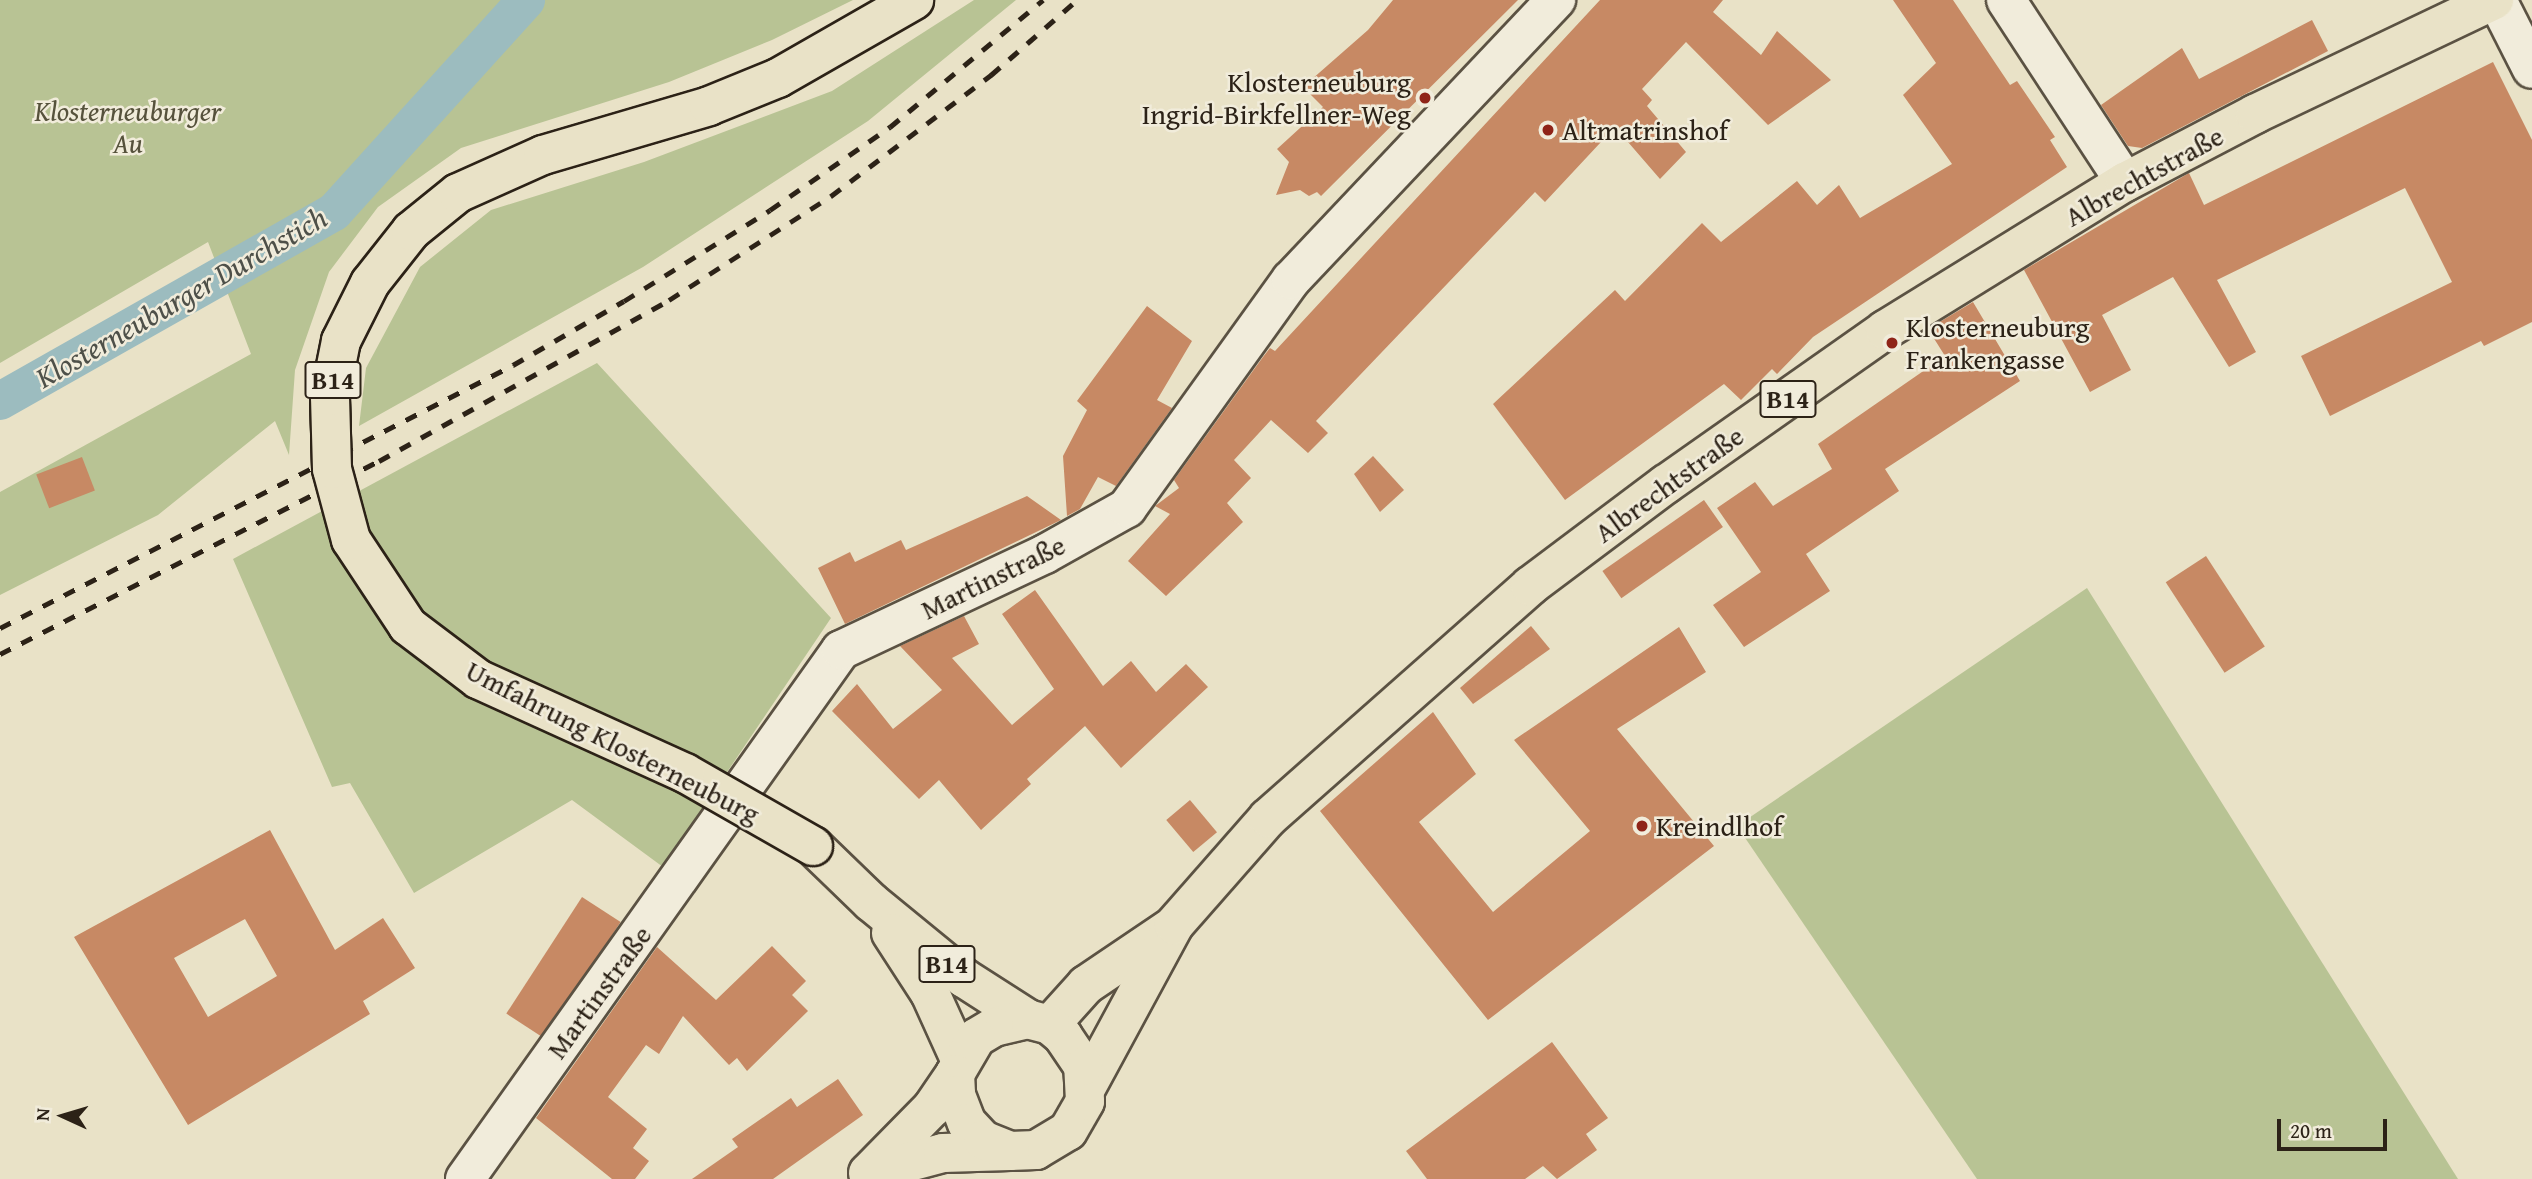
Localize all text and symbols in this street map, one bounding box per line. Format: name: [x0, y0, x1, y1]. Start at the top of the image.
place label: Klosterneuburg Ingrid-Birkfellner-Weg: [1142, 65, 1411, 131]
marker: Klosterneuburg Ingrid-Birkfellner-Weg: [1417, 90, 1433, 106]
park label: Klosterneuburger Au: [35, 94, 221, 160]
place label: Altmatrinshof: [1562, 113, 1728, 147]
street label: Albrechtstraße: [2059, 119, 2229, 233]
marker: Altmatrinshof: [1540, 122, 1556, 138]
water label: Klosterneuburger Durchstich: [29, 199, 333, 395]
place label: Klosterneuburg Frankengasse: [1906, 310, 2090, 376]
marker: Klosterneuburg Frankengasse: [1884, 335, 1900, 351]
road number: B14: [303, 358, 363, 402]
road number: B14: [1758, 376, 1818, 422]
street label: Albrechtstraße: [1588, 419, 1750, 549]
street label: Martinstraße: [915, 528, 1071, 626]
street label: Umfahrung Klosterneuburg: [460, 653, 766, 831]
place label: Kreindlhof: [1656, 809, 1782, 843]
marker: Kreindlhof: [1634, 818, 1650, 834]
street label: Martinstraße: [539, 919, 659, 1065]
road number: B14: [917, 942, 977, 987]
north arrow: [28, 1081, 98, 1151]
scale bar: [2280, 1106, 2390, 1150]
text: N: [28, 1107, 56, 1122]
text: 20 m: [2290, 1115, 2332, 1146]

